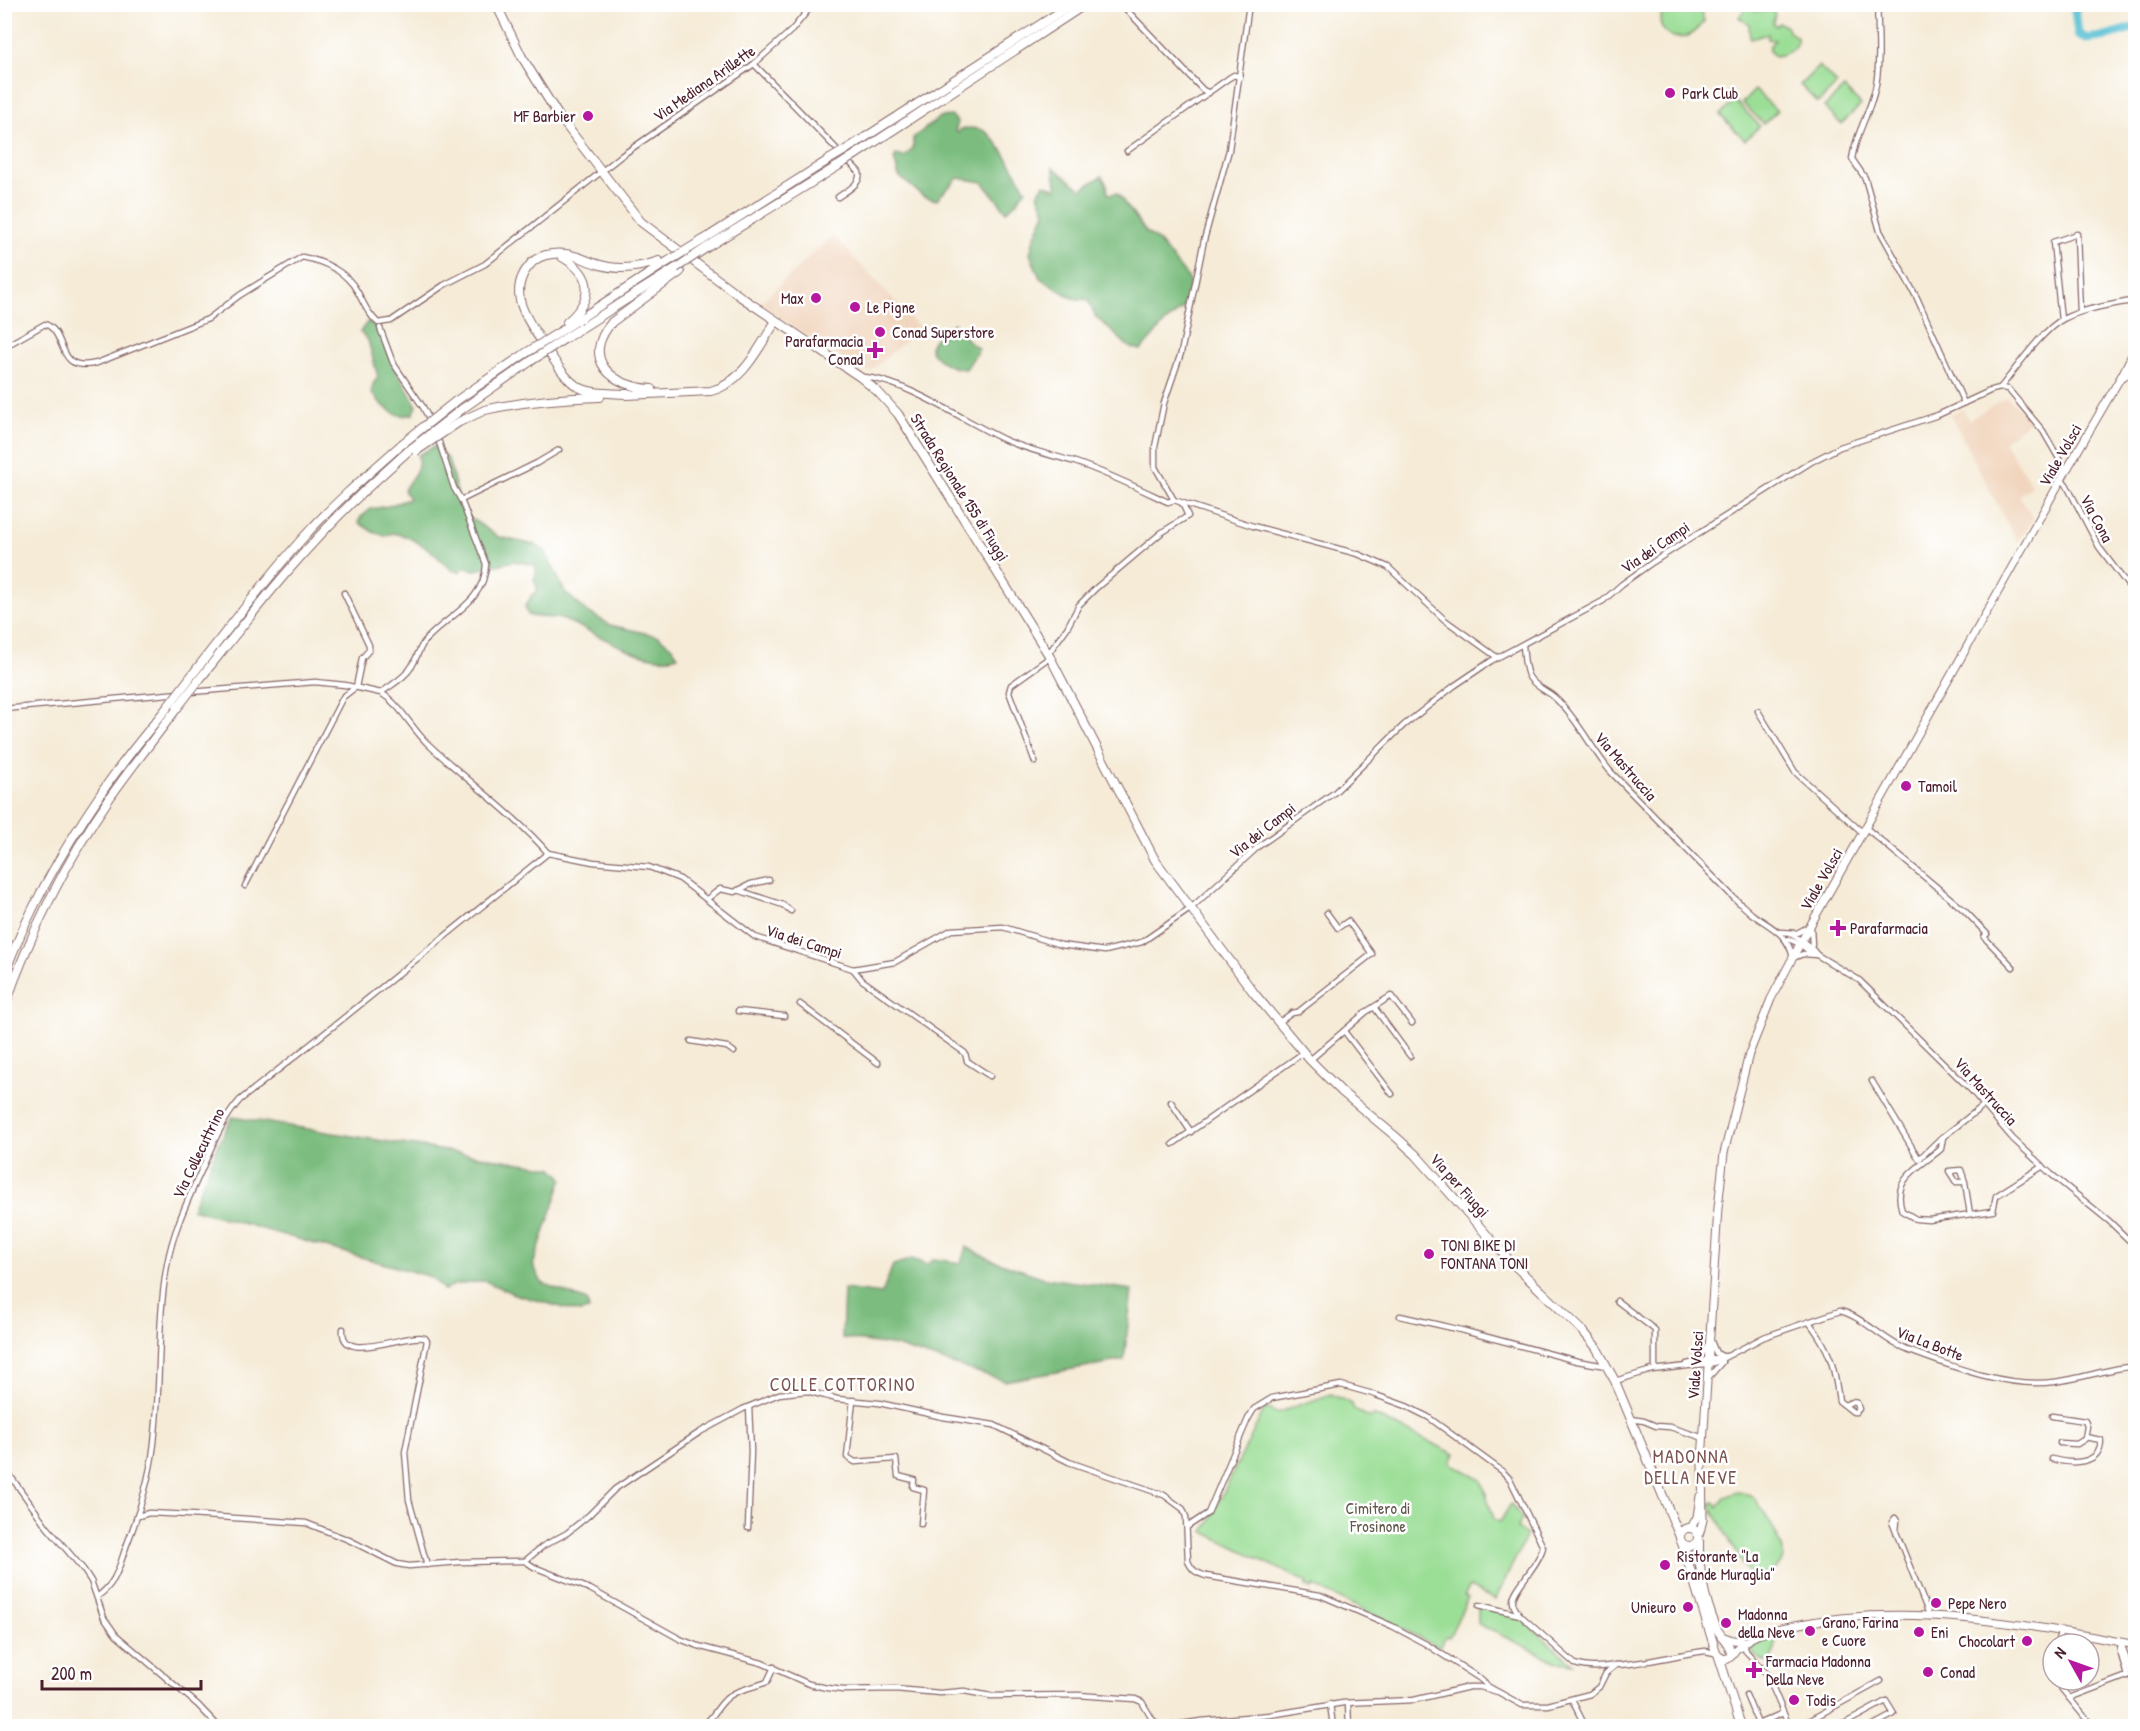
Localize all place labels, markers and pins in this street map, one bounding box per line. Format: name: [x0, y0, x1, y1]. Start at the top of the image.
place label: Park Club: [1682, 82, 1738, 104]
marker: Park Club: [1663, 86, 1677, 100]
place label: MF Barbier: [514, 105, 576, 127]
marker: MF Barbier: [581, 109, 595, 123]
place label: Max: [781, 287, 804, 309]
marker: Max: [809, 291, 823, 305]
place label: Le Pigne: [867, 296, 916, 318]
marker: Le Pigne: [848, 300, 862, 314]
place label: Conad Superstore: [892, 321, 995, 343]
marker: Conad Superstore: [873, 325, 887, 339]
place label: Parafarmacia Conad: [785, 330, 863, 370]
marker: Parafarmacia Conad: [868, 343, 882, 357]
place label: Tamoil: [1918, 775, 1958, 797]
marker: Tamoil: [1899, 779, 1913, 793]
place label: Parafarmacia: [1850, 917, 1928, 939]
marker: Parafarmacia: [1831, 921, 1845, 935]
place label: TONI BIKE DI FONTANA TONI: [1440, 1234, 1528, 1274]
marker: TONI BIKE DI FONTANA TONI: [1422, 1247, 1436, 1261]
place label: Ristorante "La Grande Muraglia": [1677, 1545, 1775, 1585]
marker: Ristorante "La Grande Muraglia": [1658, 1558, 1672, 1572]
place label: Pepe Nero: [1948, 1592, 2007, 1614]
place label: Unieuro: [1631, 1596, 1677, 1618]
marker: Pepe Nero: [1929, 1596, 1943, 1610]
marker: Unieuro: [1681, 1600, 1695, 1614]
place label: Madonna della Neve: [1738, 1603, 1796, 1643]
place label: Grano, Farina e Cuore: [1822, 1611, 1898, 1651]
marker: Madonna della Neve: [1719, 1616, 1733, 1630]
place label: Eni: [1931, 1621, 1949, 1643]
marker: Grano, Farina e Cuore: [1803, 1624, 1817, 1638]
marker: Eni: [1912, 1625, 1926, 1639]
place label: Chocolart: [1958, 1630, 2015, 1652]
marker: Chocolart: [2020, 1634, 2034, 1648]
place label: Farmacia Madonna Della Neve: [1765, 1650, 1871, 1690]
place label: Conad: [1940, 1661, 1975, 1683]
marker: Farmacia Madonna Della Neve: [1747, 1663, 1761, 1677]
marker: Conad: [1921, 1665, 1935, 1679]
place label: Todis: [1806, 1689, 1836, 1711]
marker: Todis: [1787, 1693, 1801, 1707]

